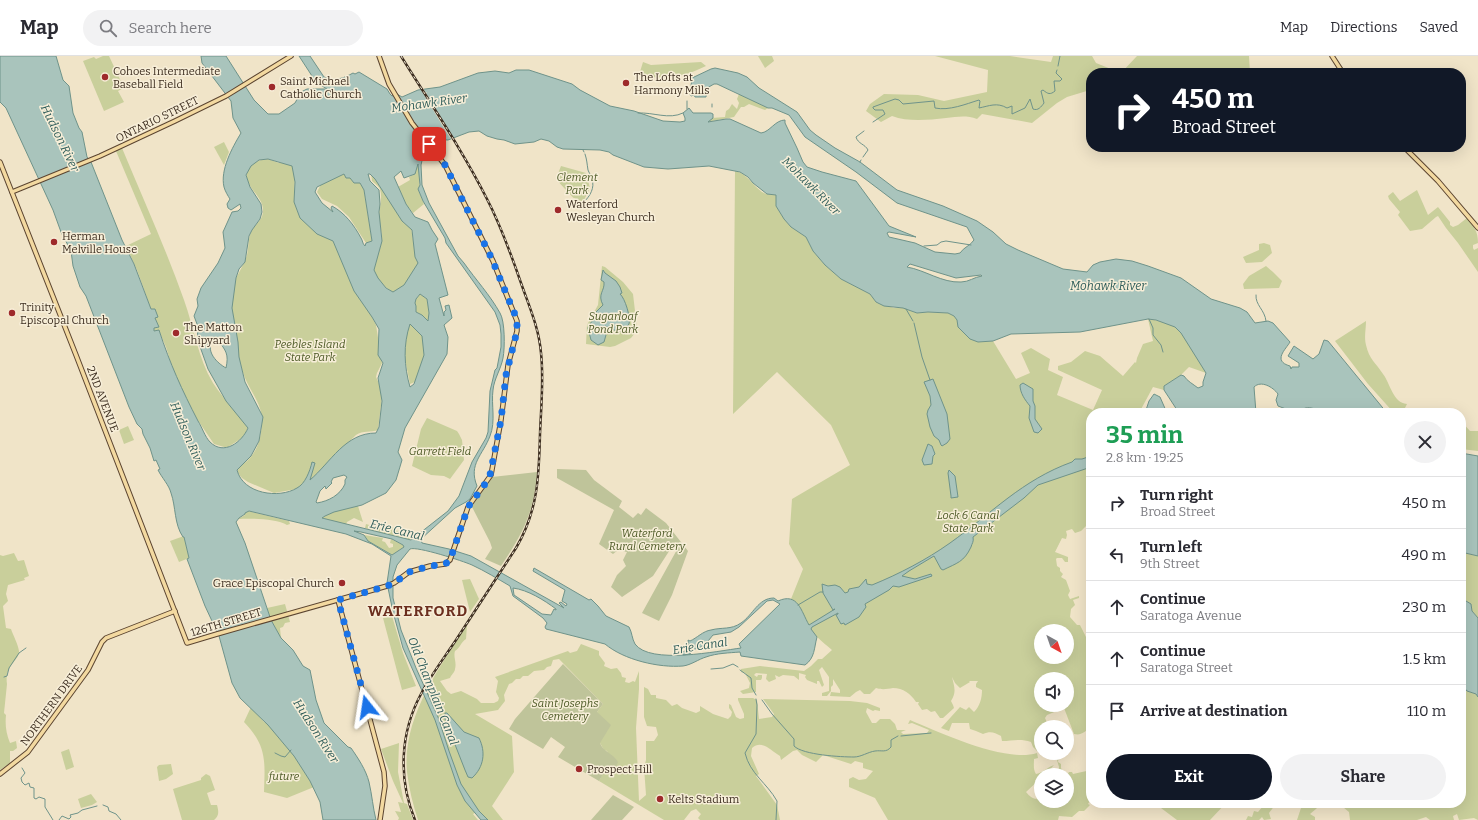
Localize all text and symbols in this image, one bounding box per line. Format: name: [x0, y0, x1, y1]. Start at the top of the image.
search box: [83, 10, 363, 46]
text: Map: [20, 16, 59, 39]
icon: search: [97, 17, 119, 39]
text: Search here: [129, 19, 212, 37]
text: Map: [1280, 19, 1308, 36]
text: Directions: [1330, 19, 1398, 36]
text: Saved: [1420, 19, 1458, 36]
place label: Cohoes Intermediate Baseball Field: [113, 65, 220, 91]
place label: The Lofts at Harmony Mills: [634, 71, 709, 97]
marker: Cohoes Intermediate Baseball Field: [100, 72, 110, 82]
place label: Saint Michael Catholic Church: [280, 75, 362, 101]
marker: The Lofts at Harmony Mills: [621, 78, 631, 88]
marker: Saint Michael Catholic Church: [267, 82, 277, 92]
text: 450 m: [1172, 82, 1254, 115]
icon: right: [1106, 84, 1158, 136]
water label: Mohawk River: [390, 91, 469, 115]
street label: ONTARIO STREET: [114, 94, 201, 145]
water label: Hudson River: [38, 102, 83, 175]
text: Broad Street: [1172, 116, 1276, 138]
pin: [412, 127, 446, 161]
icon: arrive: [418, 133, 440, 155]
water label: Mohawk River: [779, 154, 844, 219]
park label: Clement Park: [556, 171, 598, 197]
place label: Waterford Wesleyan Church: [566, 198, 655, 224]
marker: Waterford Wesleyan Church: [553, 205, 563, 215]
place label: Herman Melville House: [62, 230, 137, 256]
marker: Herman Melville House: [49, 237, 59, 247]
water label: Mohawk River: [1070, 279, 1147, 293]
place label: Trinity Episcopal Church: [20, 301, 109, 327]
marker: Trinity Episcopal Church: [7, 308, 17, 318]
park label: Sugarloaf Pond Park: [588, 310, 639, 336]
place label: The Matton Shipyard: [184, 321, 242, 347]
marker: The Matton Shipyard: [171, 328, 181, 338]
park label: Peebles Island State Park: [275, 338, 346, 364]
street label: 2ND AVENUE: [84, 364, 121, 434]
water label: Hudson River: [167, 400, 209, 473]
text: 35 min: [1106, 421, 1183, 449]
button: close: [1404, 421, 1446, 463]
park label: Garrett Field: [409, 445, 472, 458]
text: 2.8 km · 19:25: [1106, 450, 1183, 465]
text: Turn right: [1140, 486, 1213, 504]
icon: right: [1106, 492, 1128, 514]
text: 450 m: [1402, 494, 1446, 512]
text: Broad Street: [1140, 504, 1215, 519]
park label: Lock 6 Canal State Park: [937, 509, 999, 535]
water label: Erie Canal: [368, 517, 426, 543]
park label: Waterford Rural Cemetery: [609, 527, 687, 553]
text: Turn left: [1140, 538, 1202, 556]
icon: left: [1106, 544, 1128, 566]
text: 490 m: [1402, 546, 1446, 564]
text: 9th Street: [1140, 556, 1200, 571]
place label: Grace Episcopal Church: [213, 577, 334, 590]
marker: Grace Episcopal Church: [337, 578, 347, 588]
text: Continue: [1140, 590, 1206, 608]
icon: ahead: [1106, 596, 1128, 618]
text: 230 m: [1402, 598, 1446, 616]
district label: WATERFORD: [368, 602, 468, 620]
street label: 126TH STREET: [189, 605, 264, 639]
text: Saratoga Avenue: [1140, 608, 1242, 623]
north arrow: [1034, 624, 1074, 664]
map controls: [1034, 624, 1074, 808]
water label: Old Champlain Canal: [405, 635, 461, 747]
water label: Erie Canal: [672, 635, 728, 657]
text: Continue: [1140, 642, 1206, 660]
icon: ahead: [1106, 648, 1128, 670]
text: 1.5 km: [1403, 650, 1446, 668]
text: Saratoga Street: [1140, 660, 1233, 675]
street label: NORTHERN DRIVE: [18, 662, 85, 748]
button: sound: [1034, 672, 1074, 712]
position arrow: [346, 686, 388, 728]
water label: Hudson River: [290, 697, 342, 766]
park label: Saint Josephs Cemetery: [531, 697, 599, 723]
icon: arrive: [1106, 700, 1128, 722]
text: Arrive at destination: [1140, 702, 1287, 720]
text: 110 m: [1407, 702, 1446, 720]
button: search: [1034, 720, 1074, 760]
button: Exit: [1106, 754, 1272, 800]
button: Share: [1280, 754, 1446, 800]
place label: Prospect Hill: [587, 763, 652, 776]
marker: Prospect Hill: [574, 764, 584, 774]
button: layers: [1034, 768, 1074, 808]
park label: future: [267, 770, 300, 783]
place label: Kelts Stadium: [668, 793, 740, 806]
marker: Kelts Stadium: [655, 794, 665, 804]

